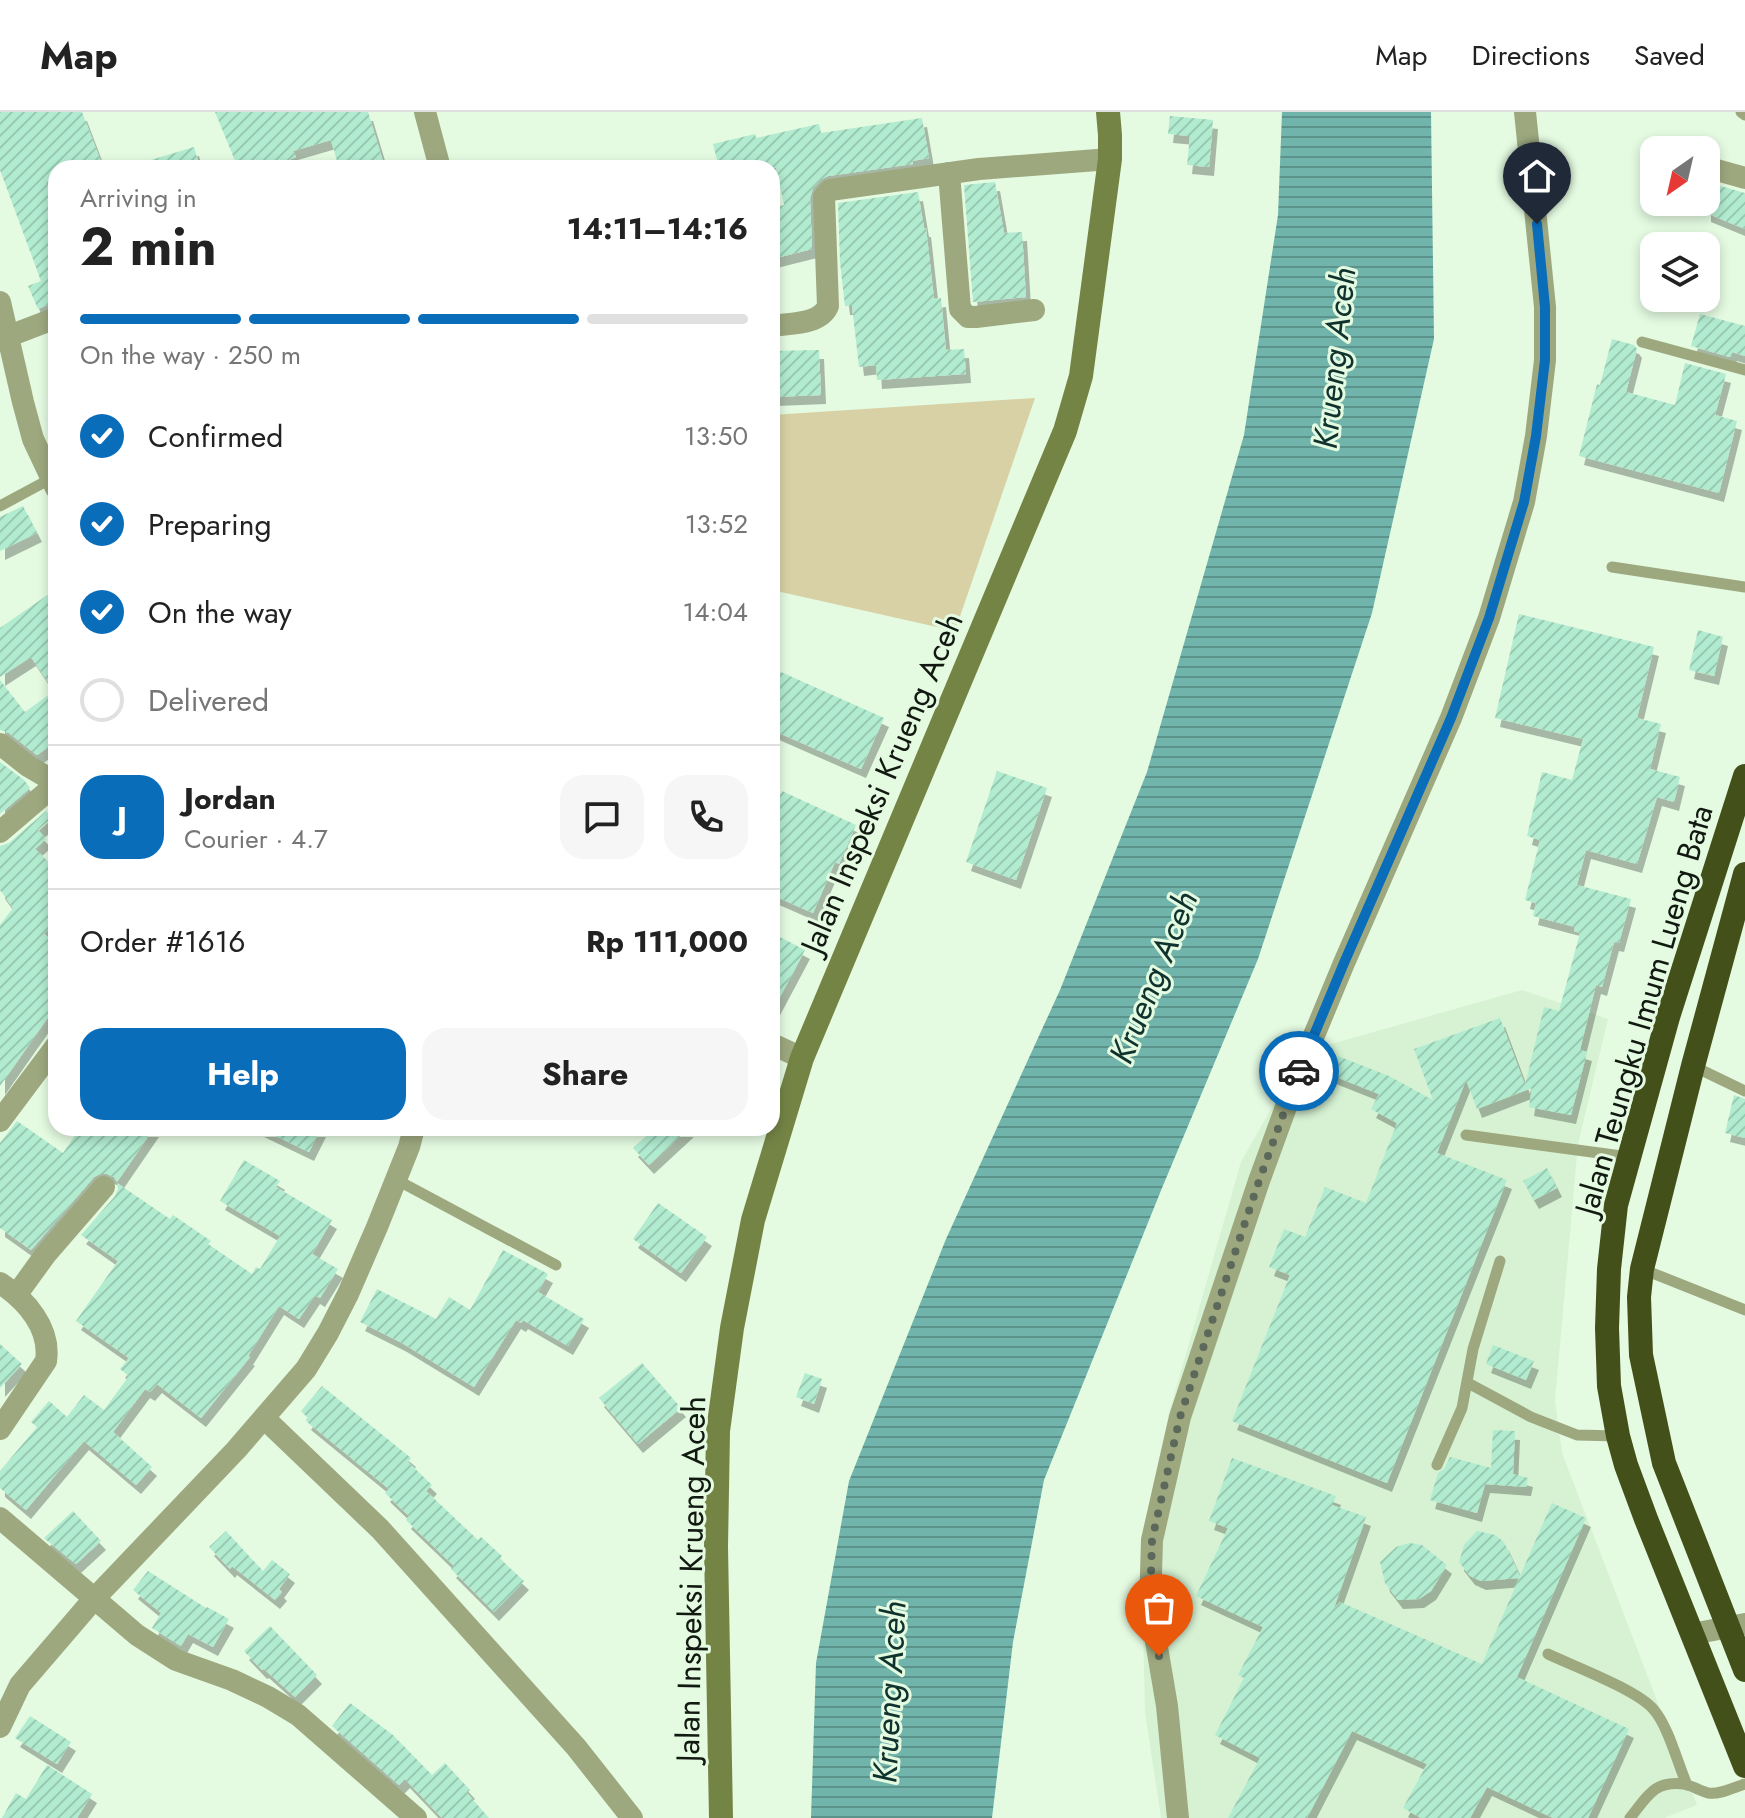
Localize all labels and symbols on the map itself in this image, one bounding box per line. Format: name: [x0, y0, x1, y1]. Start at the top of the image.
north arrow: [1640, 136, 1720, 216]
pin: [1503, 142, 1571, 224]
water label: Krueng Aceh: [1301, 265, 1368, 451]
street label: Jalan Inspeksi Krueng Aceh: [788, 606, 975, 964]
street label: Jalan Teungku Imum Lueng Bata: [1562, 800, 1725, 1224]
water label: Krueng Aceh: [1097, 883, 1210, 1071]
courier: [1259, 1031, 1339, 1111]
street label: Jalan Inspeksi Krueng Aceh: [665, 1396, 717, 1766]
pin: [1125, 1574, 1193, 1656]
water label: Krueng Aceh: [860, 1600, 919, 1784]

